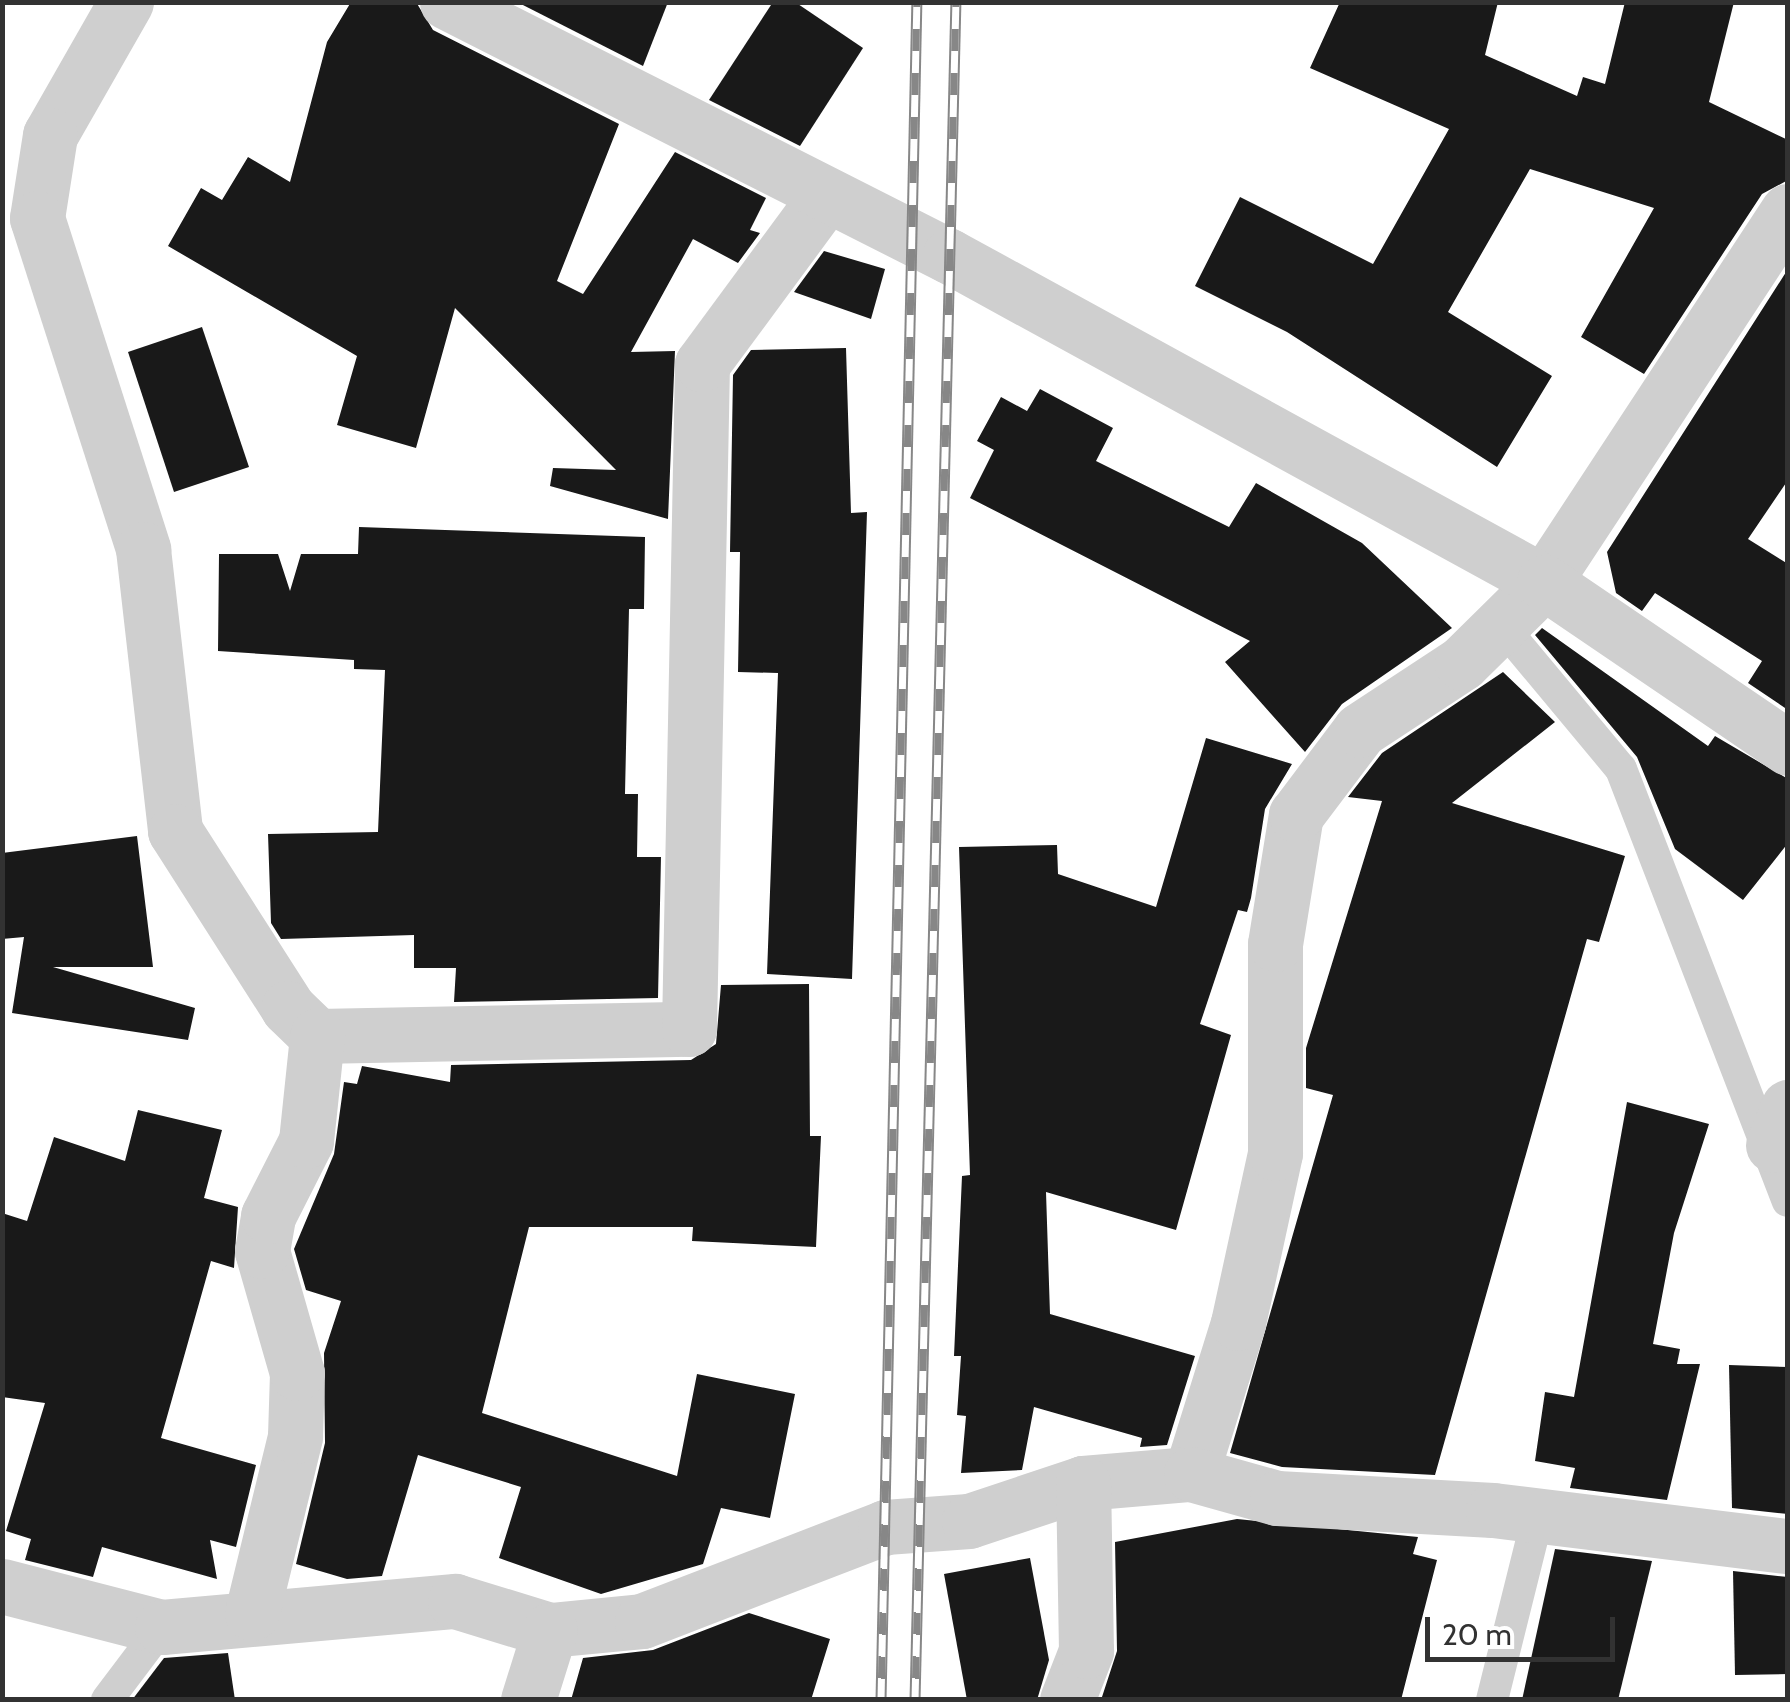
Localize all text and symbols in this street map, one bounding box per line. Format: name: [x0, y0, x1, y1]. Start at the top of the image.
scale bar: [1430, 1597, 1620, 1659]
text: 20 m: [1442, 1616, 1512, 1653]

